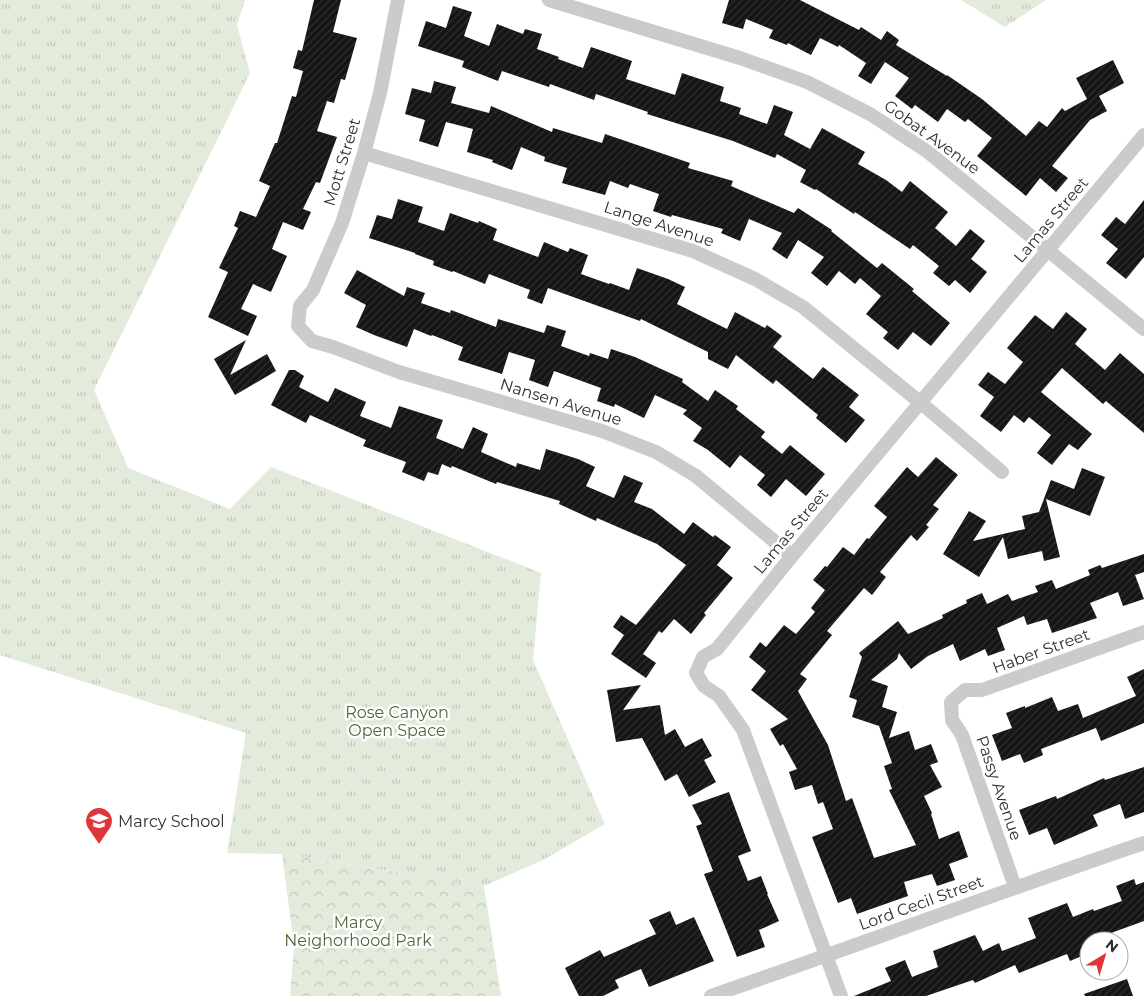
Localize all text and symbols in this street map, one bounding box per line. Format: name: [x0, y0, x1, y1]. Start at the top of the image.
street label: Gobat Avenue: [880, 96, 984, 178]
street label: Mott Street: [320, 115, 364, 208]
street label: Lamas Street: [1010, 173, 1093, 267]
street label: Lange Avenue: [601, 197, 717, 251]
street label: Nansen Avenue: [498, 374, 624, 430]
street label: Lamas Street: [750, 484, 833, 578]
street label: Haber Street: [990, 624, 1093, 677]
park label: Rose Canyon Open Space: [345, 703, 449, 740]
street label: Passy Avenue: [972, 733, 1026, 843]
school or university icon: Marcy School: [84, 806, 114, 845]
place label: Marcy School: [118, 812, 225, 831]
street label: Lord Cecil Street: [856, 871, 986, 934]
park label: Marcy Neighorhood Park: [284, 913, 432, 950]
north arrow: [1079, 931, 1129, 981]
text: N: [1102, 935, 1122, 956]

